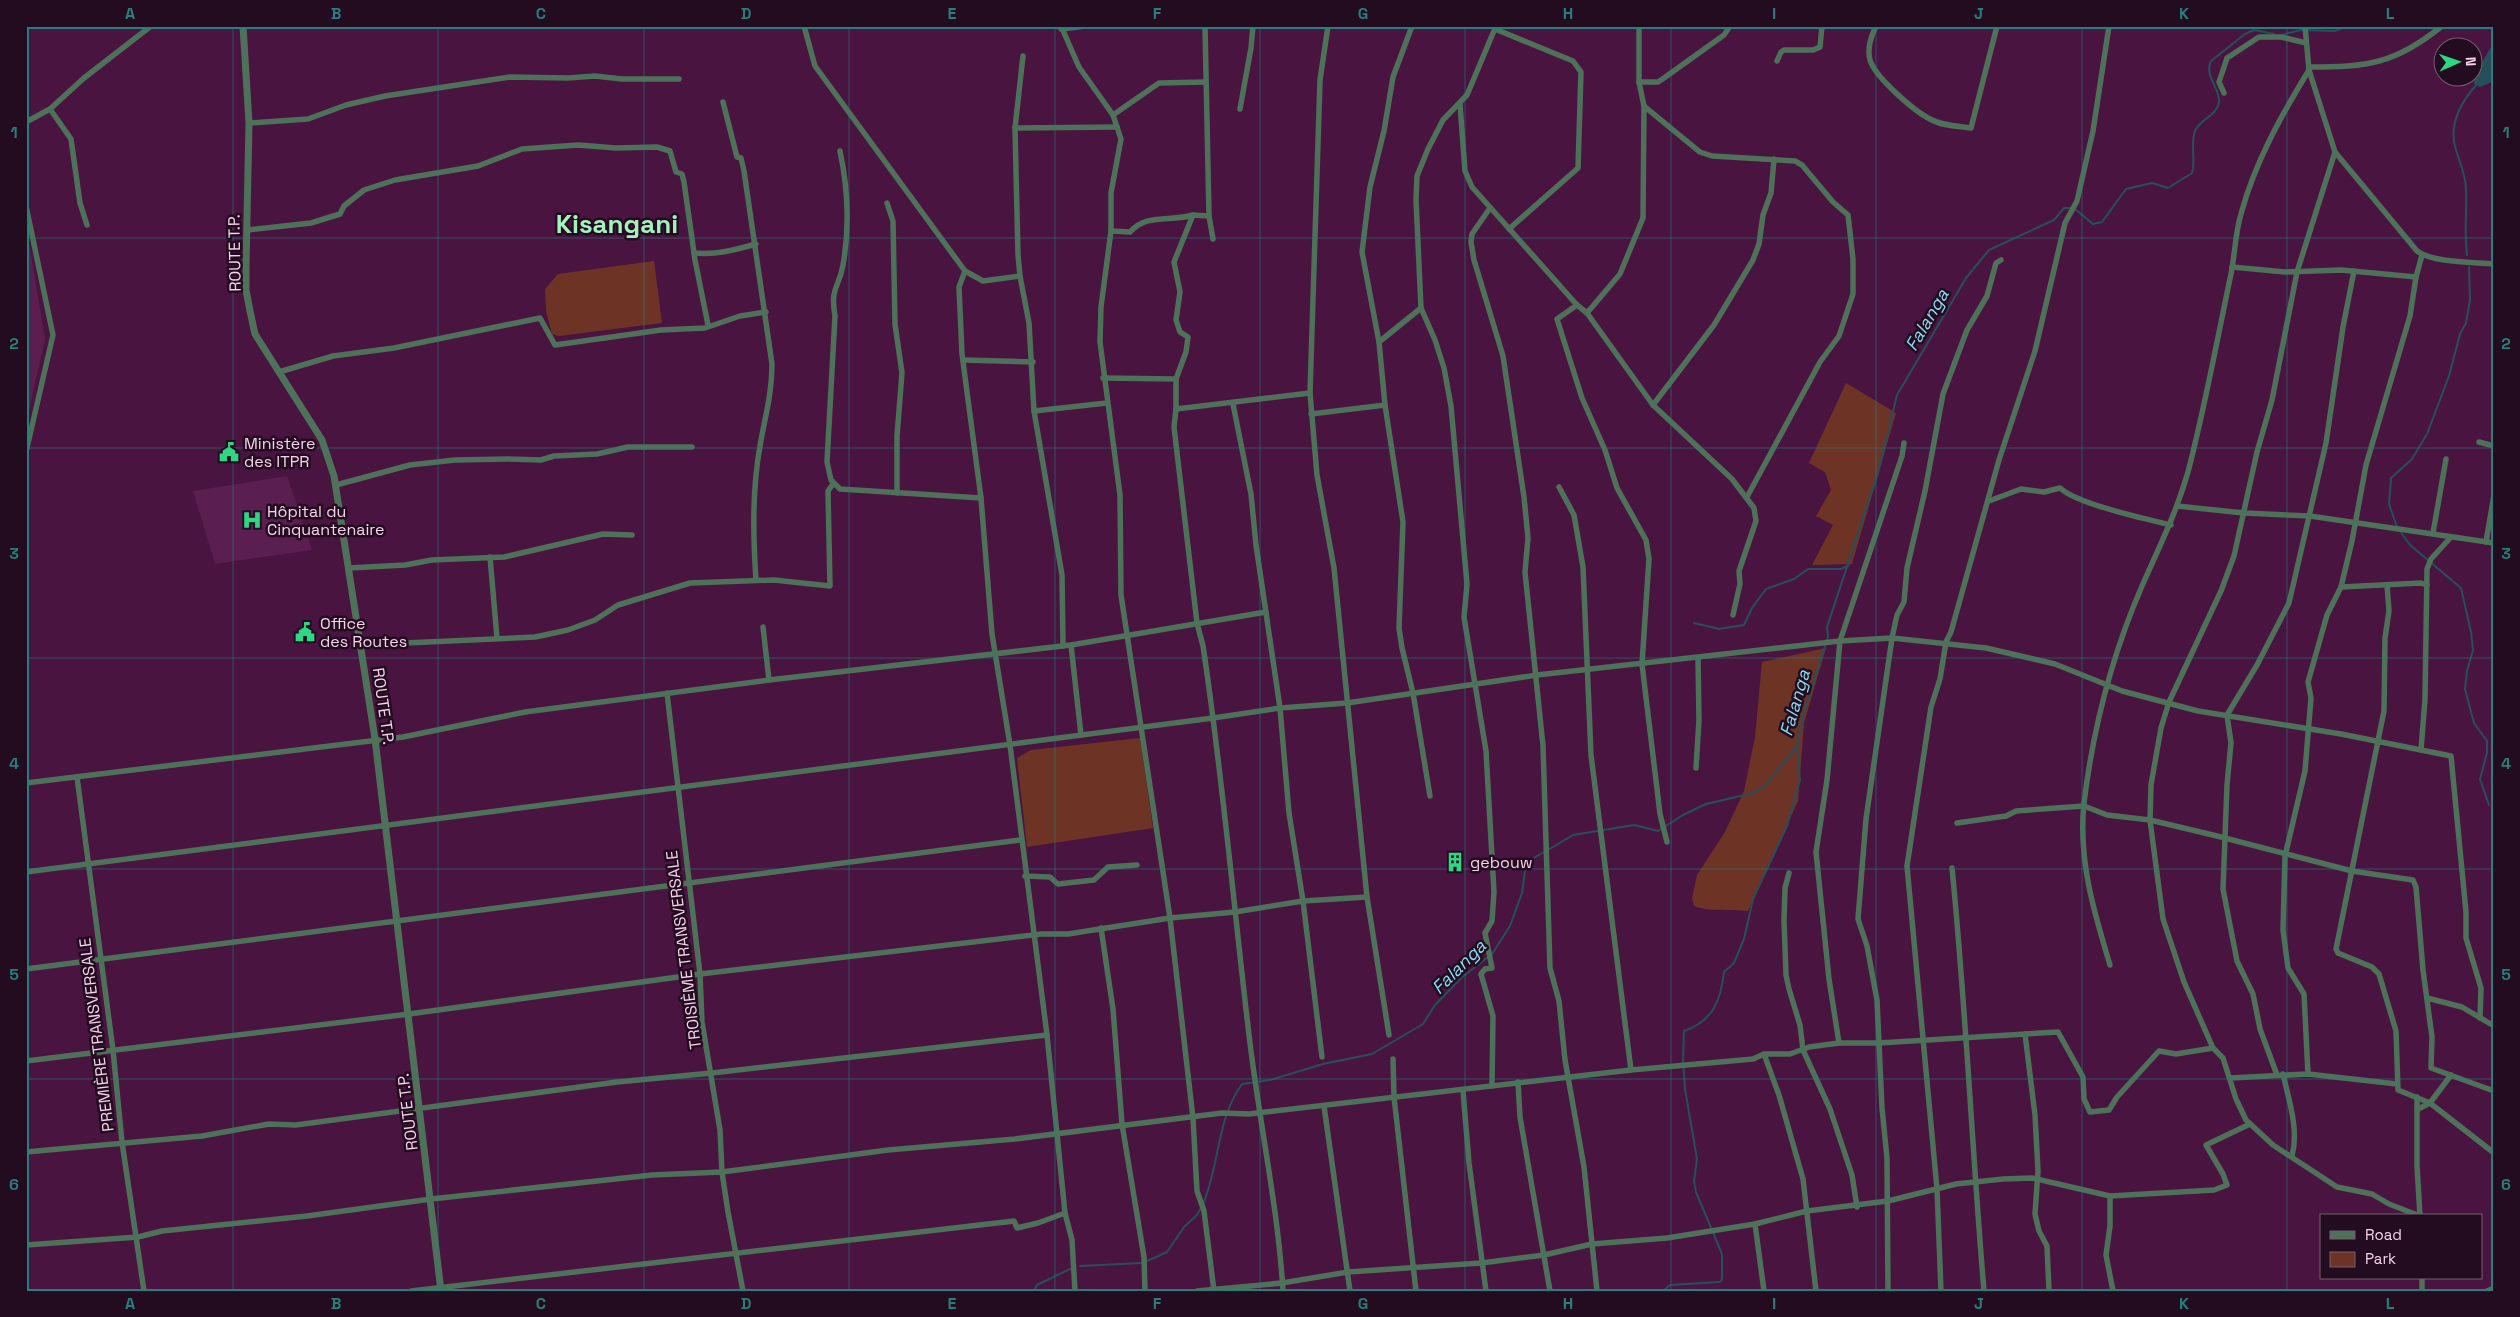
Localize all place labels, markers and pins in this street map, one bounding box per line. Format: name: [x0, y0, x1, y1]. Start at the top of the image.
place label: Ministère des ITPR: [244, 433, 316, 472]
public building icon: Ministère des ITPR: [218, 441, 240, 463]
place label: Hôpital du Cinquantenaire: [267, 501, 385, 540]
hospital icon: Hôpital du Cinquantenaire: [241, 509, 263, 531]
place label: Office des Routes: [320, 613, 407, 652]
public building icon: Office des Routes: [294, 621, 316, 643]
building icon: gebouw: [1444, 851, 1466, 873]
place label: gebouw: [1470, 852, 1533, 873]

